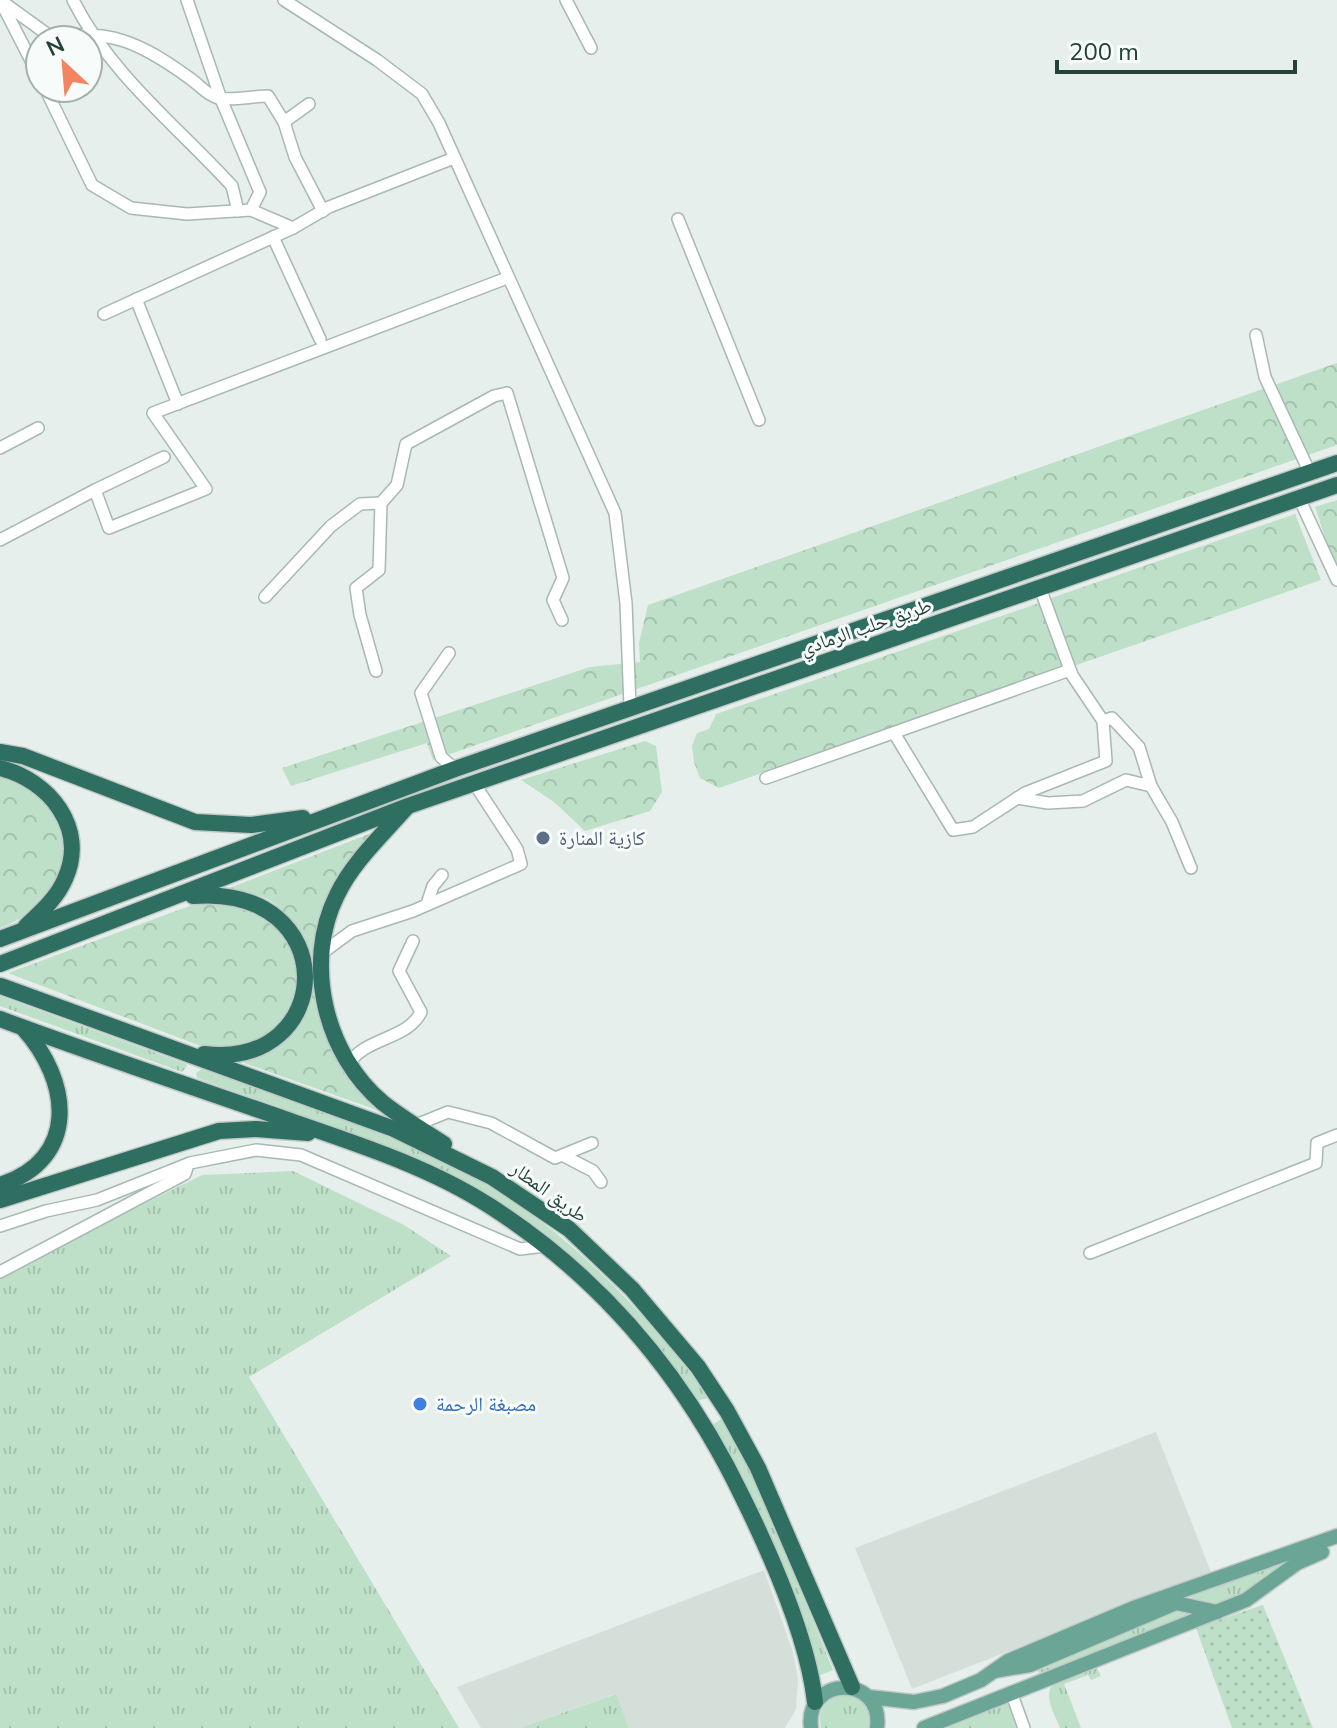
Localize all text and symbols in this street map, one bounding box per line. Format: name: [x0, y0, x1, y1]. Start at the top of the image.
north arrow: [24, 24, 104, 104]
scale bar: [1057, 24, 1295, 74]
text: N: [42, 30, 70, 64]
text: 200 m: [1069, 36, 1139, 68]
street label: طريق حلب الرمادي: [797, 592, 936, 664]
place label: كازية المنارة: [559, 825, 645, 852]
marker: كازية المنارة: [534, 829, 552, 847]
street label: طريق المطار: [504, 1154, 593, 1229]
place label: مصبغة الرحمة: [436, 1391, 536, 1418]
marker: مصبغة الرحمة: [411, 1395, 429, 1413]

